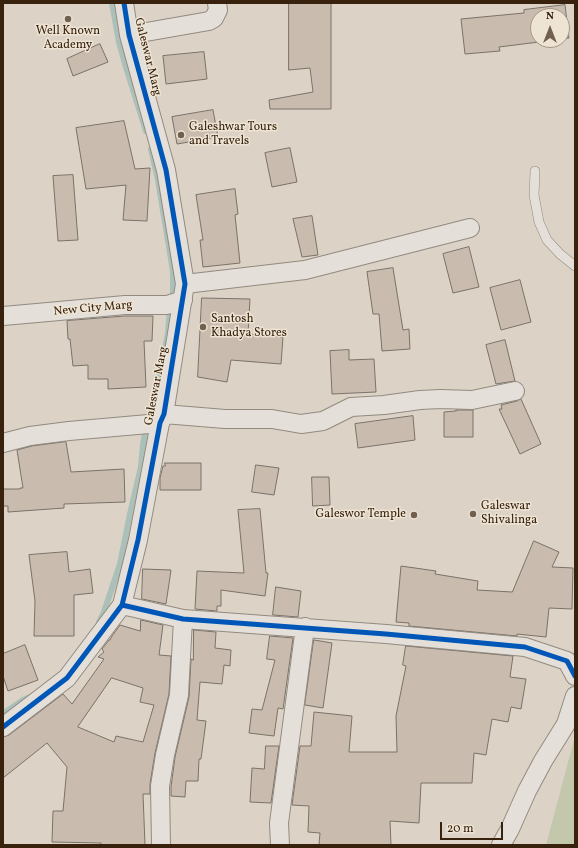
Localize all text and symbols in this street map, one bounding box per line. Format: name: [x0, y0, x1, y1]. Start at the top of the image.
north arrow: [530, 8, 570, 48]
text: N: [546, 9, 554, 24]
marker: Well Known Academy: [63, 14, 73, 24]
street label: Galeswar Marg: [130, 16, 164, 98]
place label: Well Known Academy: [36, 25, 100, 53]
place label: Galeshwar Tours and Travels: [189, 121, 277, 149]
marker: Galeshwar Tours and Travels: [176, 130, 186, 140]
street label: New City Marg: [53, 298, 133, 320]
place label: Santosh Khadya Stores: [211, 313, 287, 341]
marker: Santosh Khadya Stores: [198, 322, 208, 332]
street label: Galeswar Marg: [142, 345, 172, 427]
place label: Galeswar Shivalinga: [481, 500, 537, 528]
place label: Galeswor Temple: [316, 508, 406, 522]
marker: Galeswar Shivalinga: [468, 509, 478, 519]
marker: Galeswor Temple: [409, 510, 419, 520]
scale bar: [442, 814, 505, 840]
text: 20 m: [447, 821, 474, 837]

